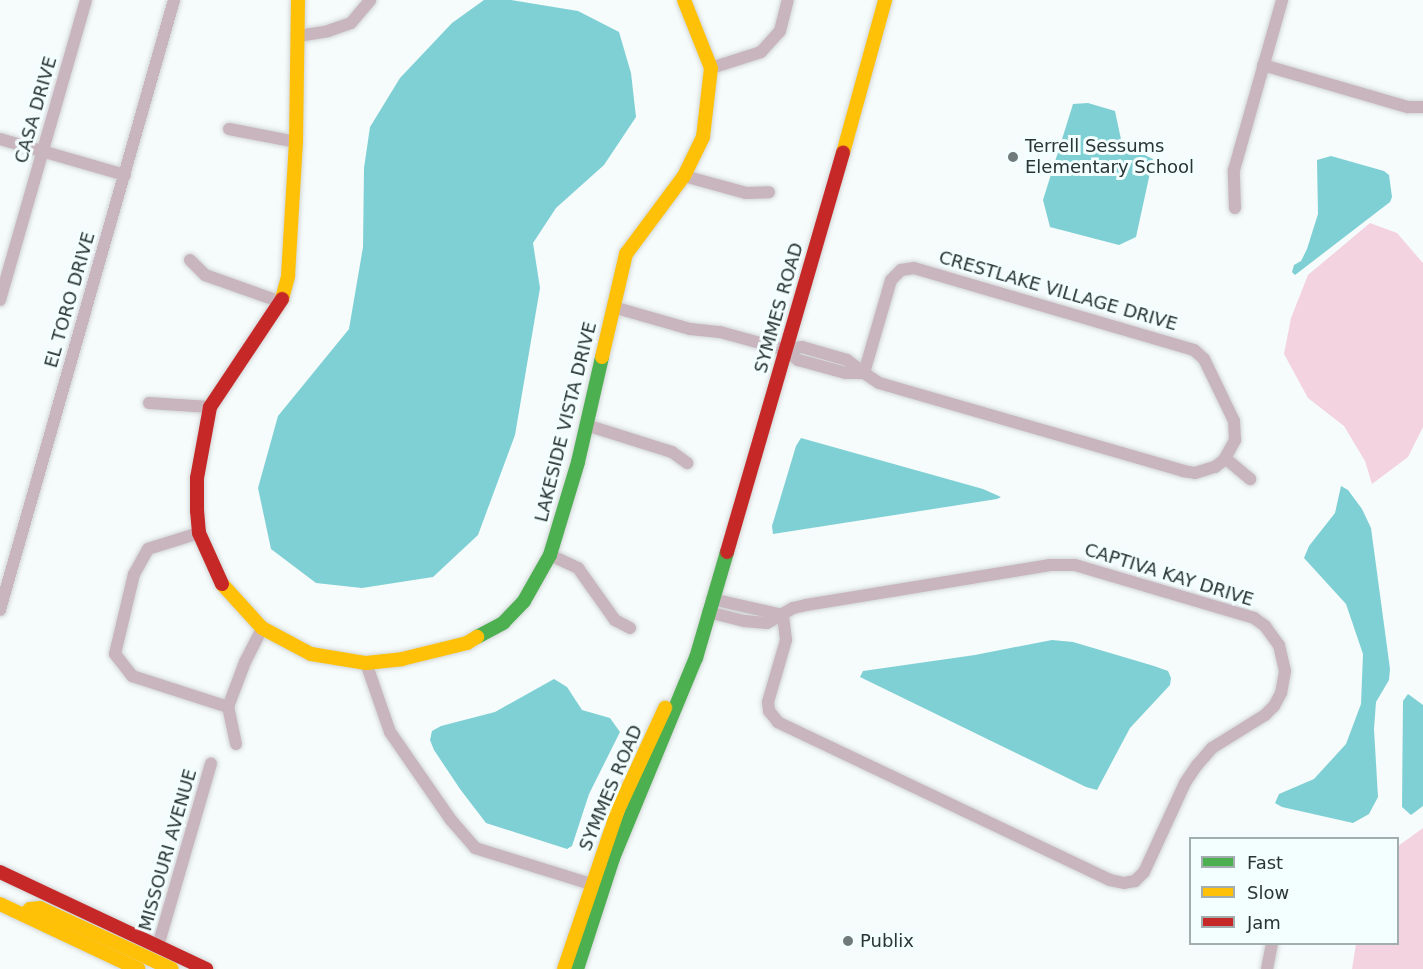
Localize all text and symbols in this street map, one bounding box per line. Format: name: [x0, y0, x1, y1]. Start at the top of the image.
street label: CASA DRIVE: [10, 54, 62, 166]
place label: Terrell Sessums Elementary School: [1025, 136, 1194, 178]
marker: Terrell Sessums Elementary School: [1006, 150, 1020, 164]
street label: EL TORO DRIVE: [40, 230, 100, 370]
street label: SYMMES ROAD: [750, 240, 808, 376]
street label: CRESTLAKE VILLAGE DRIVE: [936, 247, 1180, 335]
street label: LAKESIDE VISTA DRIVE: [531, 320, 601, 524]
street label: CAPTIVA KAY DRIVE: [1082, 539, 1256, 611]
street label: SYMMES ROAD: [575, 722, 647, 854]
street label: MISSOURI AVENUE: [135, 767, 201, 933]
legend: [1189, 837, 1399, 945]
text: Fast: [1247, 852, 1283, 873]
text: Slow: [1247, 882, 1289, 903]
text: Jam: [1247, 912, 1281, 933]
place label: Publix: [860, 930, 914, 952]
marker: Publix: [841, 934, 855, 948]

